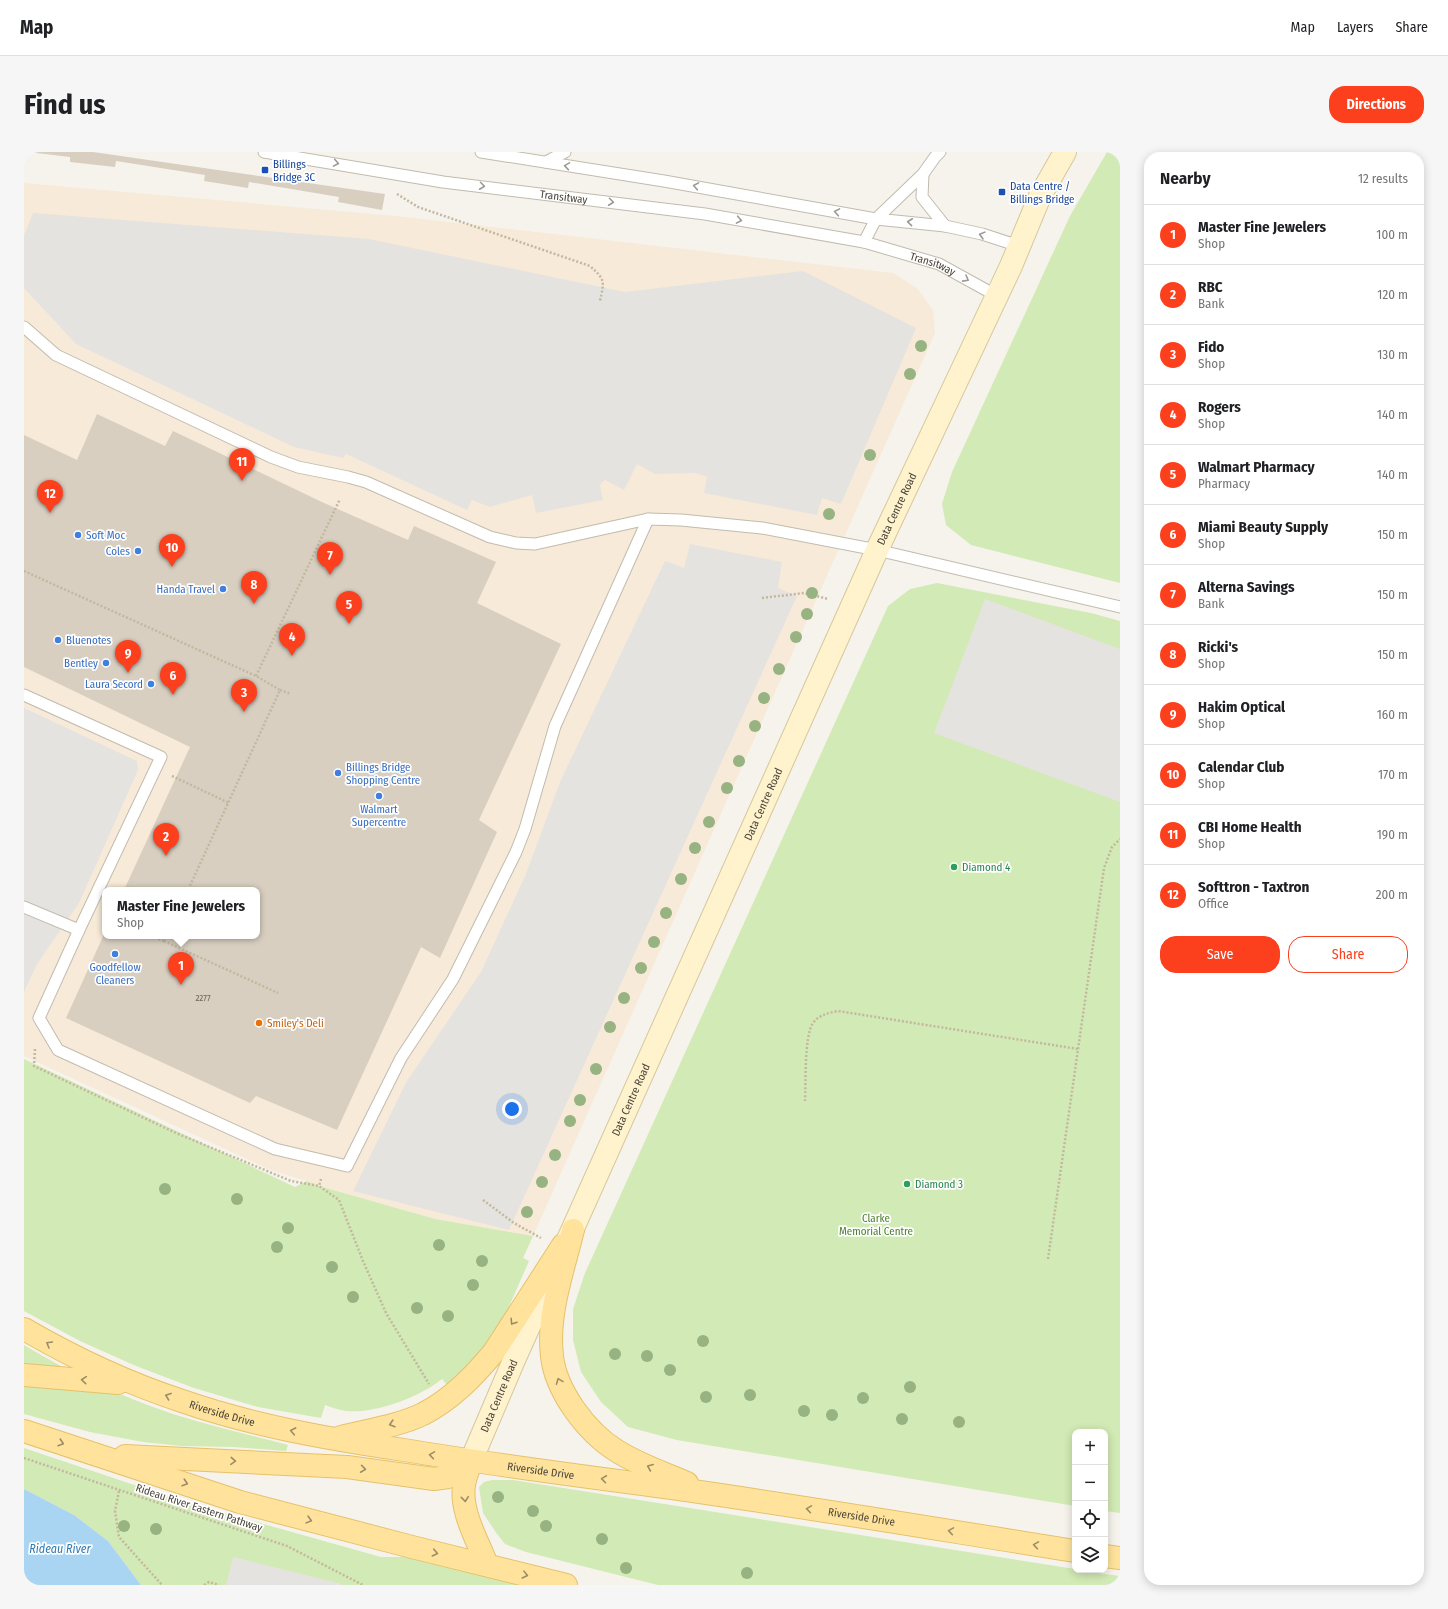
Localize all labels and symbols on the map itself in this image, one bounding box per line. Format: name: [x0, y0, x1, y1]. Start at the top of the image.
place label: Billings Bridge 3C: [273, 158, 315, 184]
one-way arrow: [333, 158, 339, 167]
one-way arrow: [564, 162, 570, 170]
marker: Billings Bridge 3C: [260, 165, 270, 175]
place label: Data Centre / Billings Bridge: [1010, 180, 1075, 206]
one-way arrow: [479, 181, 485, 190]
one-way arrow: [692, 182, 699, 191]
street label: Transitway: [539, 187, 588, 206]
marker: Data Centre / Billings Bridge: [997, 187, 1007, 197]
one-way arrow: [608, 198, 614, 207]
one-way arrow: [834, 208, 840, 216]
one-way arrow: [736, 215, 743, 224]
one-way arrow: [907, 218, 913, 227]
one-way arrow: [979, 231, 986, 240]
street label: Transitway: [908, 249, 958, 278]
one-way arrow: [962, 274, 969, 281]
pin: 11: [229, 448, 255, 481]
street label: Data Centre Road: [874, 471, 919, 547]
pin: 12: [37, 480, 63, 513]
place label: Soft Moc: [86, 529, 125, 542]
marker: Soft Moc: [73, 530, 83, 540]
pin: 10: [159, 534, 185, 567]
pin: 7: [317, 542, 343, 575]
place label: Coles: [106, 545, 130, 558]
marker: Coles: [133, 546, 143, 556]
pin: 8: [241, 571, 267, 604]
place label: Handa Travel: [157, 583, 215, 596]
marker: Handa Travel: [218, 584, 228, 594]
pin: 5: [336, 591, 362, 624]
pin: 4: [279, 623, 305, 656]
place label: Bluenotes: [66, 634, 112, 647]
marker: Bluenotes: [53, 635, 63, 645]
pin: 9: [115, 640, 141, 673]
place label: Bentley: [64, 657, 98, 670]
marker: Bentley: [101, 658, 111, 668]
pin: 6: [160, 662, 186, 695]
place label: Laura Secord: [85, 678, 143, 691]
marker: Laura Secord: [146, 679, 156, 689]
pin: 3: [231, 679, 257, 712]
place label: Billings Bridge Shopping Centre: [346, 761, 420, 787]
street label: Data Centre Road: [741, 766, 785, 842]
marker: Billings Bridge Shopping Centre: [333, 768, 343, 778]
marker: Walmart Supercentre: [374, 791, 384, 801]
place label: Walmart Supercentre: [352, 803, 406, 829]
pin: 2: [153, 823, 179, 856]
place label: Diamond 4: [962, 861, 1011, 874]
marker: Diamond 4: [949, 862, 959, 872]
marker: Goodfellow Cleaners: [110, 949, 120, 959]
pin: 1: [168, 952, 194, 985]
place label: Goodfellow Cleaners: [89, 961, 141, 987]
house number: 2277: [195, 993, 211, 1003]
place label: Smiley's Deli: [267, 1017, 324, 1030]
marker: Smiley's Deli: [254, 1018, 264, 1028]
street label: Data Centre Road: [609, 1062, 652, 1138]
your location: [502, 1099, 522, 1119]
place label: Diamond 3: [915, 1178, 963, 1191]
marker: Diamond 3: [902, 1179, 912, 1189]
park label: Clarke Memorial Centre: [839, 1212, 913, 1238]
one-way arrow: [511, 1318, 518, 1325]
one-way arrow: [46, 1341, 53, 1348]
street label: Data Centre Road: [478, 1357, 520, 1434]
one-way arrow: [81, 1376, 87, 1385]
one-way arrow: [555, 1377, 563, 1384]
one-way arrow: [164, 1393, 171, 1401]
street label: Riverside Drive: [188, 1398, 256, 1429]
one-way arrow: [389, 1419, 396, 1428]
one-way arrow: [290, 1428, 296, 1436]
one-way arrow: [58, 1438, 65, 1447]
one-way arrow: [429, 1451, 435, 1460]
one-way arrow: [230, 1456, 236, 1465]
street label: Riverside Drive: [506, 1459, 575, 1482]
one-way arrow: [360, 1464, 366, 1473]
one-way arrow: [647, 1464, 654, 1472]
one-way arrow: [601, 1475, 607, 1484]
one-way arrow: [181, 1478, 188, 1487]
street label: Rideau River Eastern Pathway: [134, 1481, 264, 1535]
one-way arrow: [460, 1496, 469, 1502]
one-way arrow: [806, 1505, 812, 1514]
street label: Riverside Drive: [827, 1505, 896, 1528]
one-way arrow: [306, 1515, 313, 1524]
one-way arrow: [948, 1527, 954, 1536]
one-way arrow: [1033, 1541, 1040, 1550]
water label: Rideau River: [29, 1542, 92, 1556]
one-way arrow: [432, 1548, 438, 1556]
one-way arrow: [521, 1570, 528, 1579]

